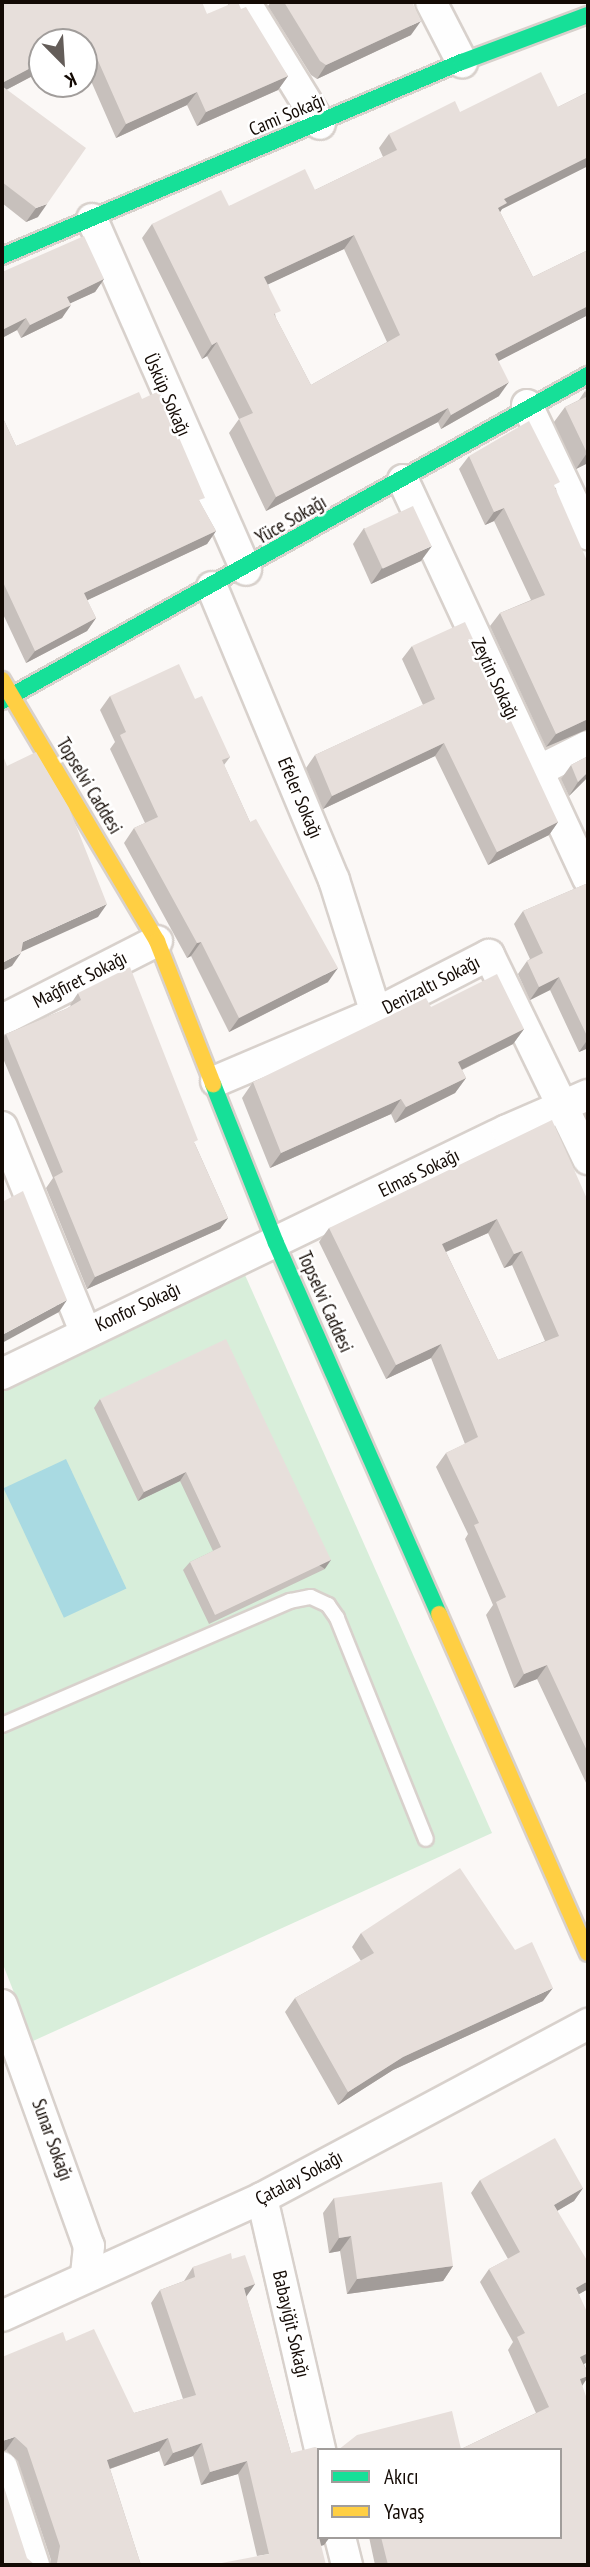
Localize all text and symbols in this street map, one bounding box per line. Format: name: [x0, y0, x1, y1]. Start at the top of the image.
north arrow: [28, 28, 98, 98]
text: K: [61, 67, 80, 93]
street label: Cami Sokağı: [246, 89, 328, 141]
street label: Üsküp Sokağı: [139, 350, 195, 440]
street label: Yüce Sokağı: [252, 491, 330, 549]
street label: Zeytin Sokağı: [466, 634, 524, 724]
street label: Topselvi Caddesi: [51, 734, 127, 838]
street label: Efeler Sokağı: [273, 754, 327, 842]
street label: Mağfiret Sokağı: [29, 947, 131, 1013]
street label: Denizaltı Sokağı: [379, 951, 483, 1019]
street label: Elmas Sokağı: [375, 1144, 463, 1202]
street label: Topselvi Caddesi: [293, 1248, 357, 1356]
street label: Konfor Sokağı: [92, 1277, 184, 1337]
street label: Sunar Sokağı: [27, 2096, 77, 2184]
street label: Çatalay Sokağı: [251, 2145, 347, 2211]
street label: Babayiğit Sokağı: [268, 2268, 314, 2380]
legend: [317, 2448, 562, 2539]
text: Akıcı: [384, 2463, 419, 2490]
text: Yavaş: [384, 2498, 424, 2525]

